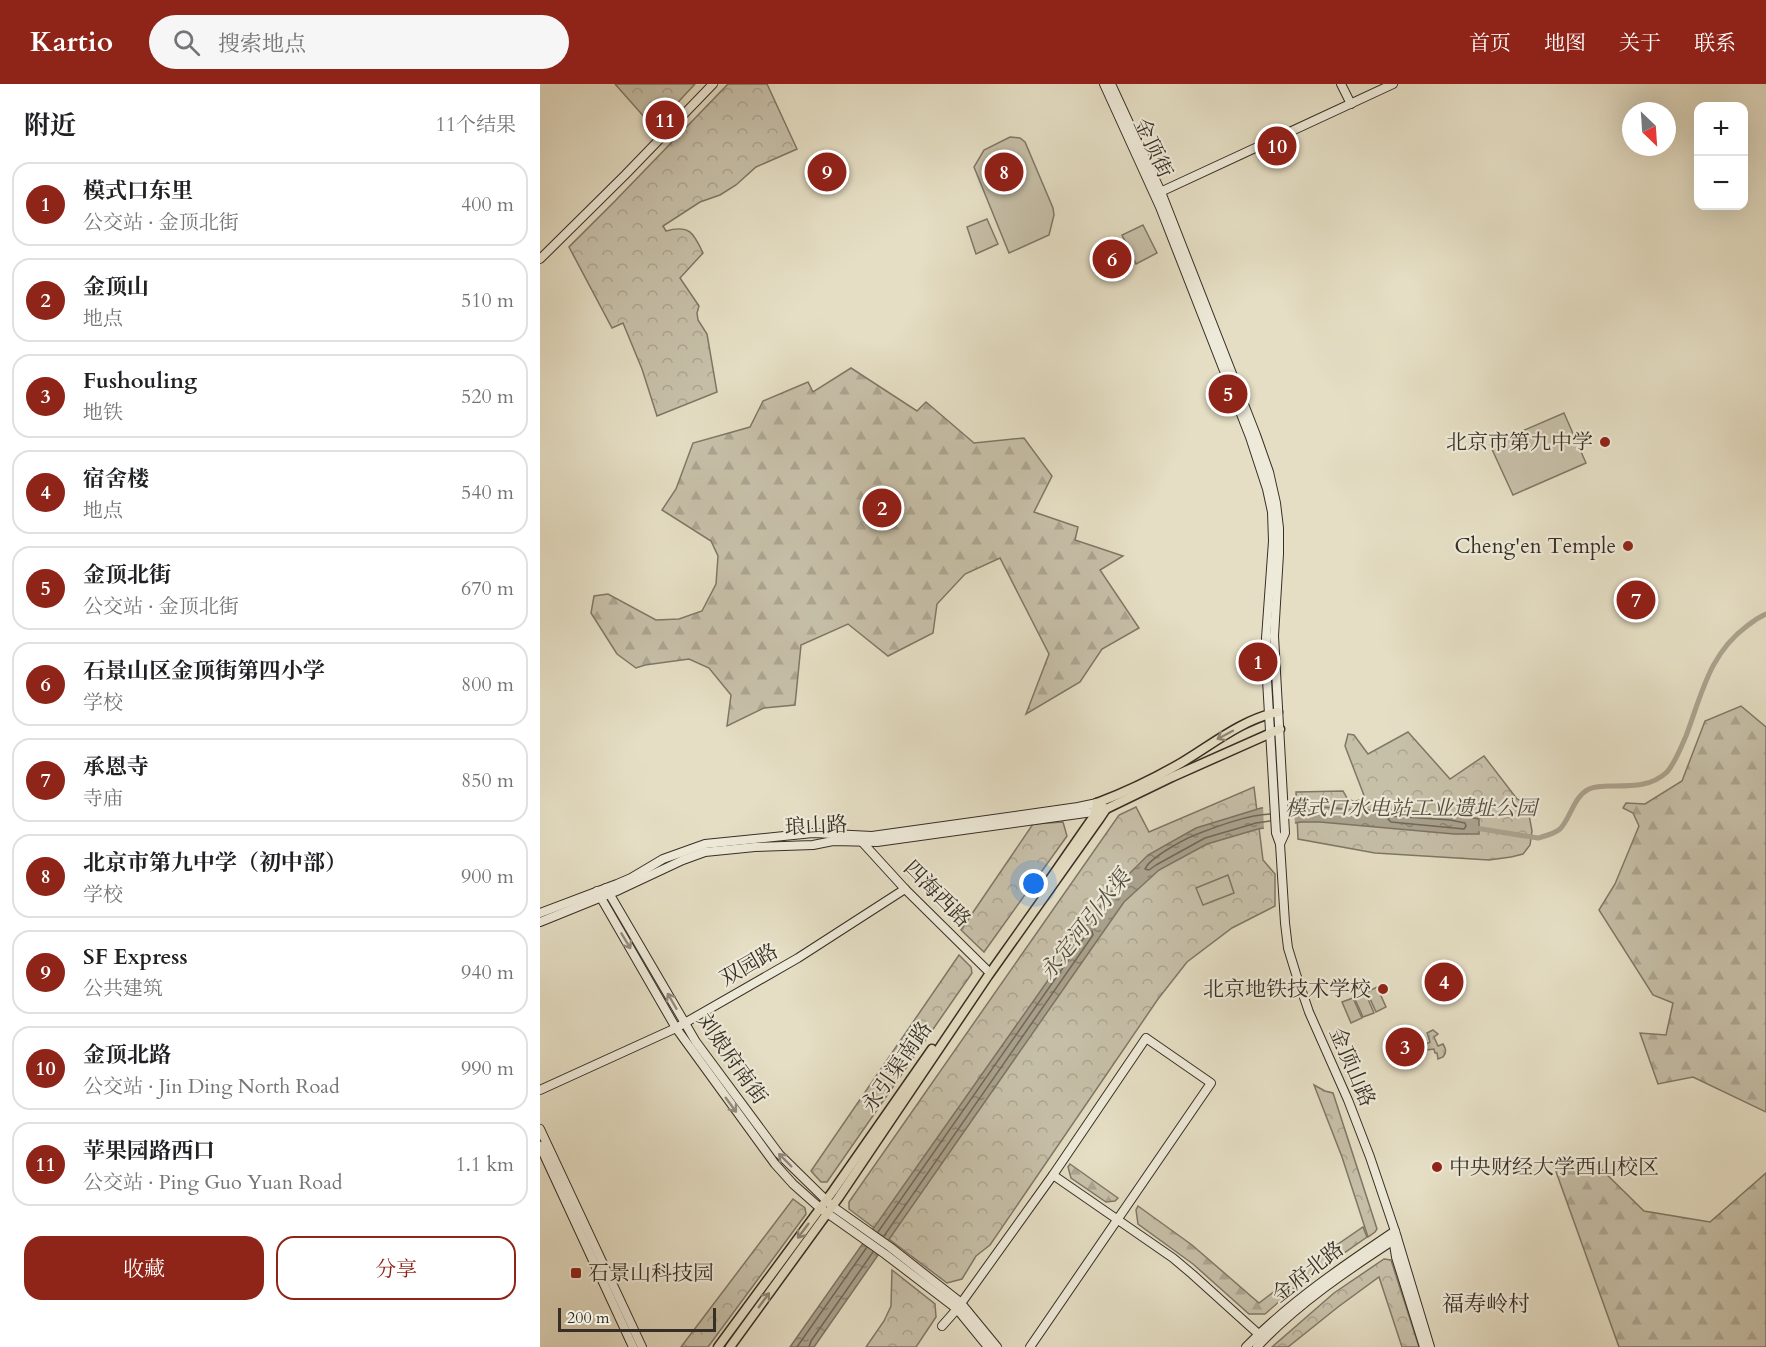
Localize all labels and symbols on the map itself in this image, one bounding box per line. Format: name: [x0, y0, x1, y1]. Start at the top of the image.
pin: 11: [646, 98, 684, 142]
north arrow: [1622, 102, 1676, 156]
street label: 金顶街: [1127, 113, 1179, 183]
pin: 10: [1258, 124, 1296, 168]
pin: 9: [808, 150, 846, 194]
pin: 8: [984, 150, 1024, 194]
pin: 6: [1092, 236, 1132, 282]
pin: 5: [1208, 372, 1248, 416]
place label: 北京市第九中学: [1446, 428, 1593, 457]
marker: 北京市第九中学: [1598, 435, 1612, 449]
pin: 2: [862, 486, 902, 530]
place label: Cheng'en Temple: [1455, 532, 1616, 561]
marker: Cheng'en Temple: [1621, 539, 1635, 553]
pin: 7: [1616, 578, 1656, 622]
pin: 1: [1238, 640, 1278, 684]
one-way arrow: [1216, 730, 1234, 741]
park label: 模式口水电站工业遗址公园: [1285, 794, 1540, 823]
street label: 琅山路: [784, 810, 848, 842]
street label: 四海西路: [897, 854, 977, 934]
water label: 永定河引水渠: [1033, 861, 1139, 986]
your location: [1019, 869, 1048, 898]
one-way arrow: [621, 932, 633, 949]
street label: 双园路: [714, 937, 784, 993]
pin: 4: [1424, 960, 1464, 1004]
place label: 北京地铁技术学校: [1203, 975, 1371, 1004]
marker: 北京地铁技术学校: [1376, 982, 1390, 996]
one-way arrow: [665, 993, 677, 1010]
street label: 刘娘府南街: [690, 1008, 774, 1110]
street label: 永引渠南路: [855, 1016, 939, 1118]
street label: 金顶山路: [1322, 1023, 1382, 1111]
pin: 3: [1386, 1024, 1424, 1070]
one-way arrow: [725, 1097, 738, 1113]
one-way arrow: [778, 1152, 792, 1167]
place label: 中央财经大学西山校区: [1449, 1153, 1659, 1182]
marker: 中央财经大学西山校区: [1430, 1160, 1444, 1174]
one-way arrow: [797, 1222, 809, 1238]
street label: 金府北路: [1266, 1235, 1350, 1309]
place label: 石景山科技园: [588, 1259, 714, 1288]
marker: 石景山科技园: [569, 1266, 583, 1280]
district label: 福寿岭村: [1442, 1289, 1530, 1319]
one-way arrow: [758, 1292, 770, 1308]
scale bar: [558, 1305, 716, 1332]

